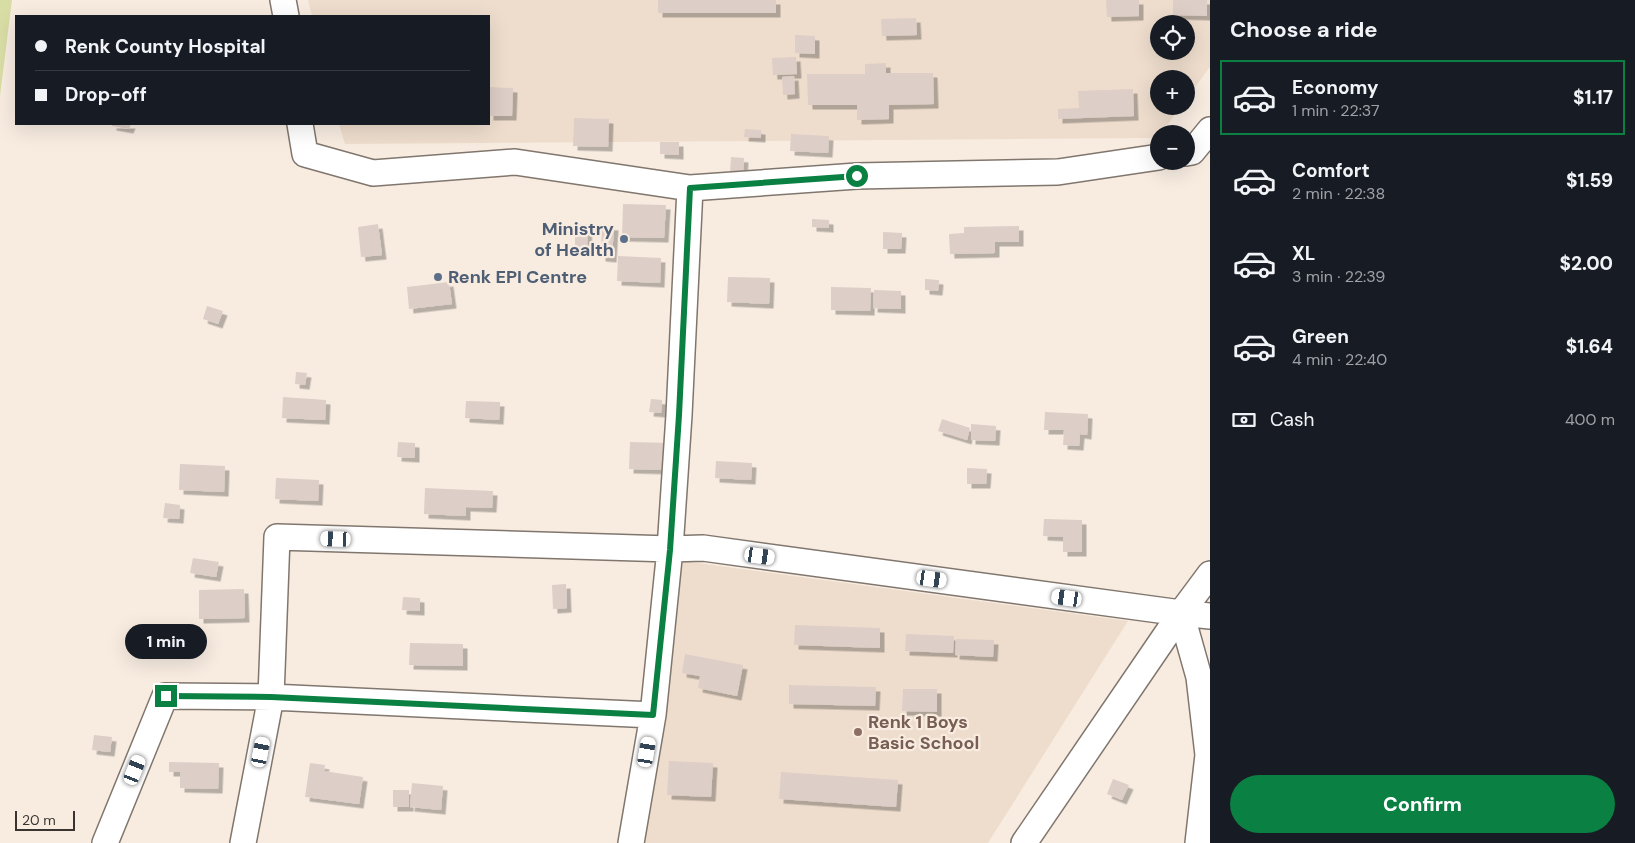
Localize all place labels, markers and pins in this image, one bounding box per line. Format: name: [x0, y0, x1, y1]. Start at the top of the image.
place label: Ministry of Health: [534, 217, 614, 262]
marker: Ministry of Health: [618, 233, 630, 245]
place label: Renk EPI Centre: [448, 265, 587, 289]
marker: Renk EPI Centre: [432, 271, 444, 283]
place label: Renk 1 Boys Basic School: [868, 710, 979, 755]
marker: Renk 1 Boys Basic School: [852, 726, 864, 738]

